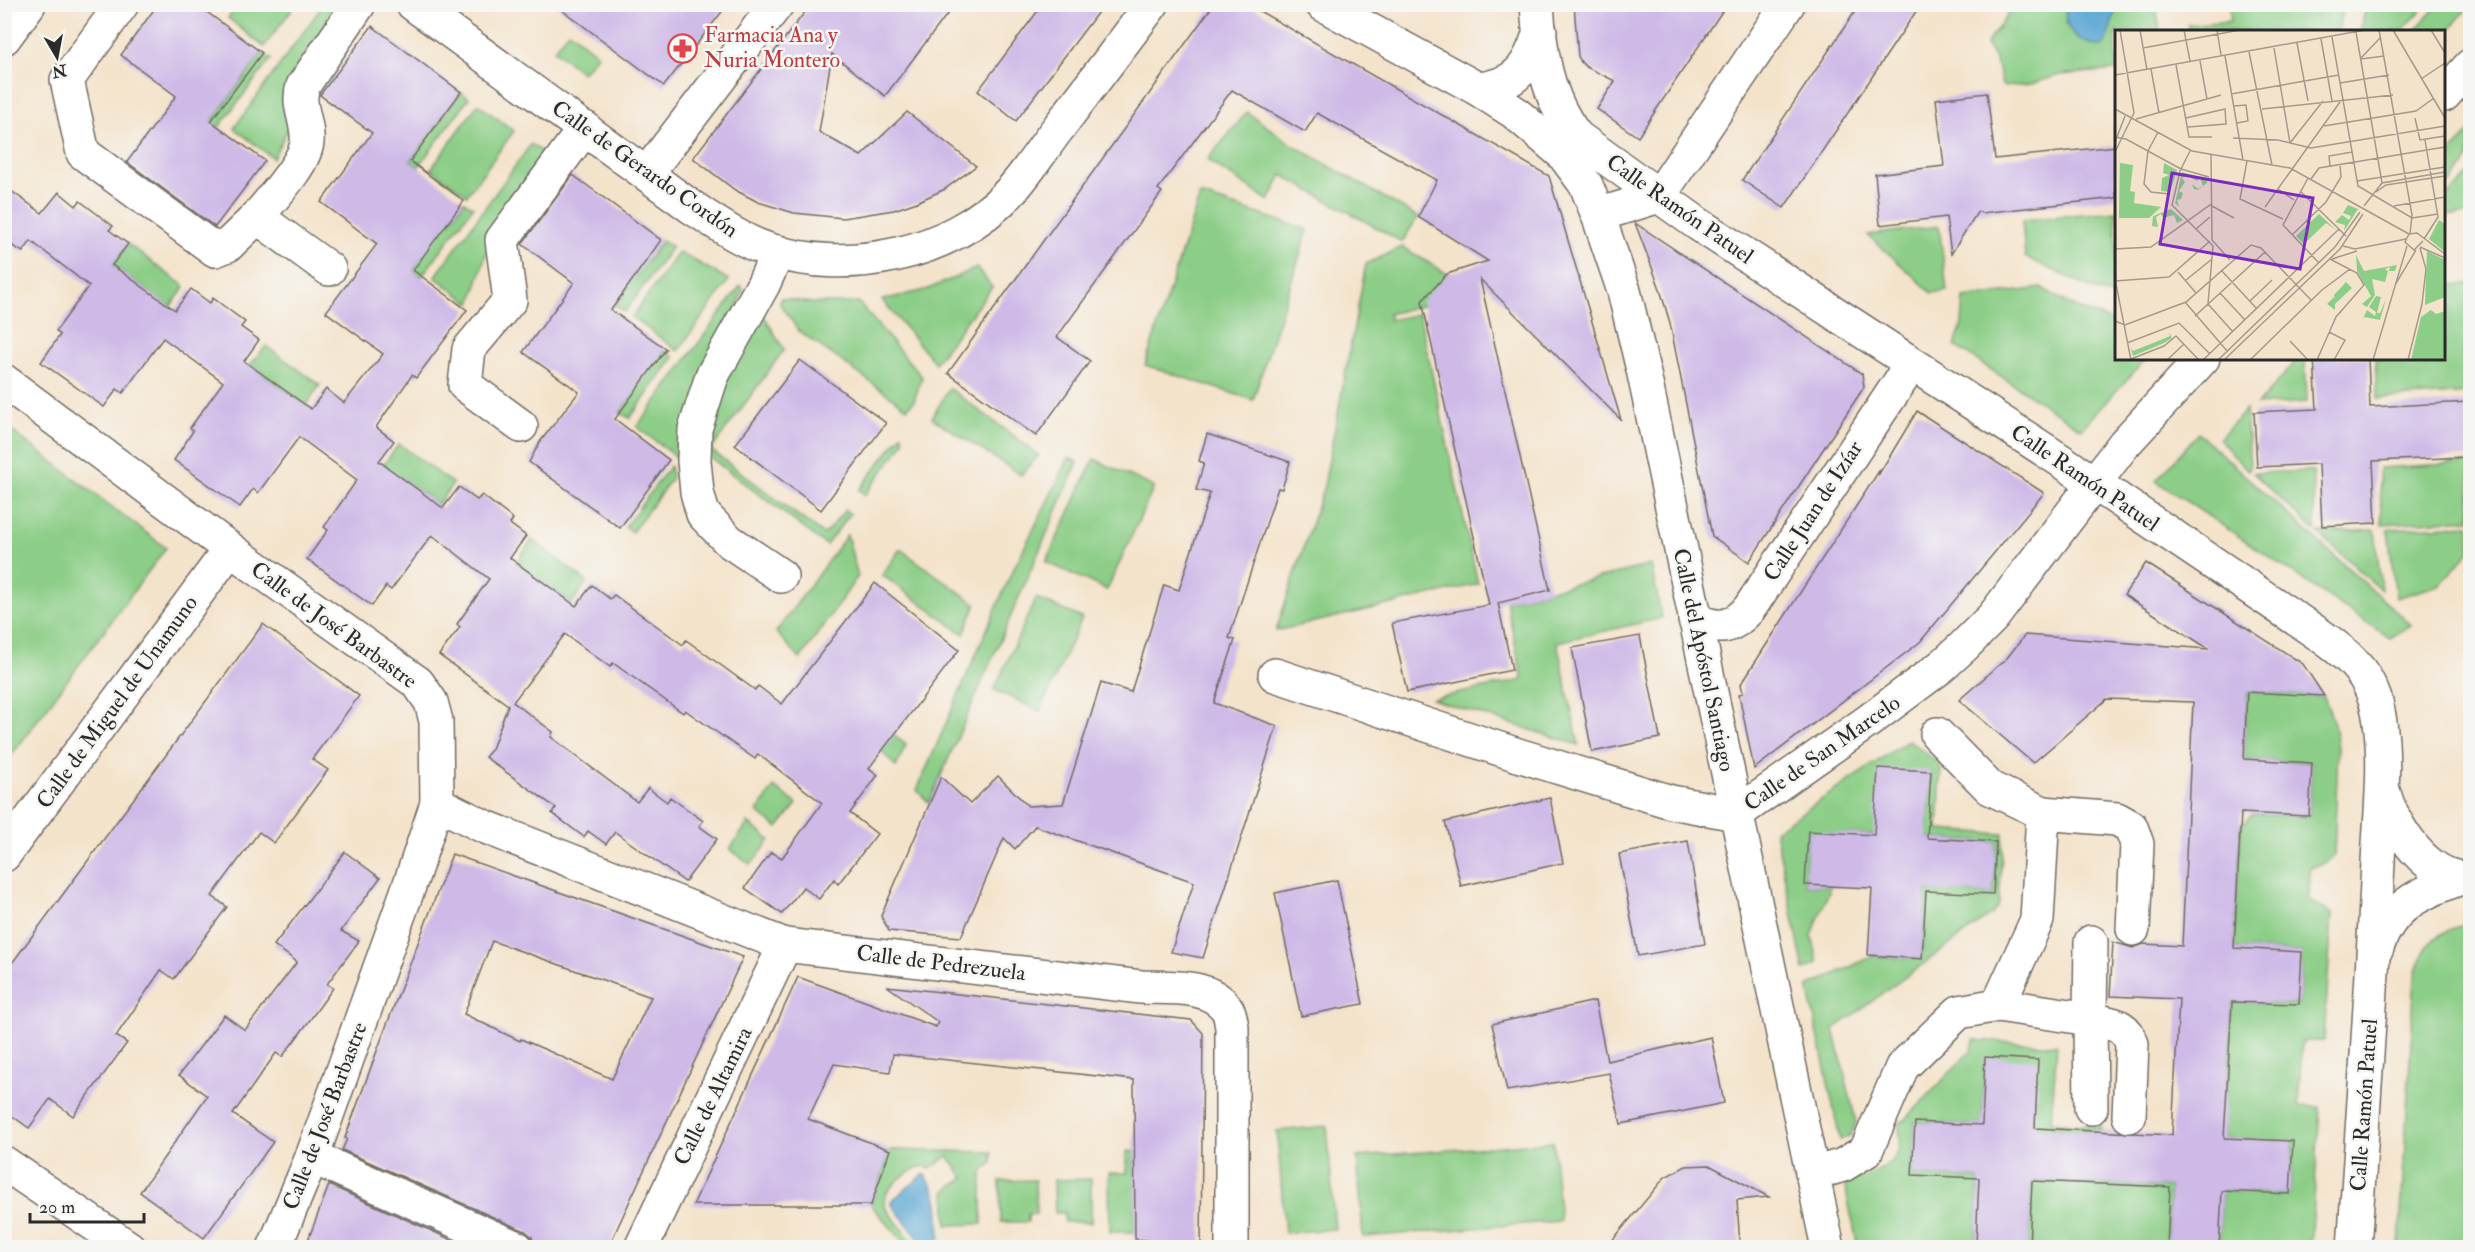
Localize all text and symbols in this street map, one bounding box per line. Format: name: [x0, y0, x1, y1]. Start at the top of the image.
place label: Farmacia Ana y Nuria Montero: [704, 21, 840, 74]
north arrow: [27, 27, 87, 87]
inset map: [2115, 30, 2445, 360]
pharmacy icon: Farmacia Ana y Nuria Montero: [667, 32, 699, 64]
text: N: [50, 60, 69, 82]
street label: Calle de Gerardo Cordón: [546, 94, 744, 244]
street label: Calle Ramón Patuel: [1601, 148, 1759, 270]
street label: Calle Ramón Patuel: [2005, 418, 2165, 538]
street label: Calle Juan de Izíar: [1757, 435, 1869, 587]
street label: Calle del Apóstol Santiago: [1666, 546, 1741, 774]
street label: Calle de José Barbastre: [245, 555, 423, 695]
street label: Calle de Miguel de Unamuno: [30, 590, 204, 814]
street label: Calle de San Marcelo: [1738, 689, 1906, 817]
street label: Calle de Pedrezuela: [855, 939, 1028, 987]
street label: Calle Ramón Patuel: [2344, 1017, 2384, 1192]
street label: Calle de José Barbastre: [276, 1018, 374, 1214]
street label: Calle de Altamira: [667, 1021, 759, 1170]
scale bar: [30, 1186, 144, 1224]
text: 20 m: [39, 1196, 75, 1219]

